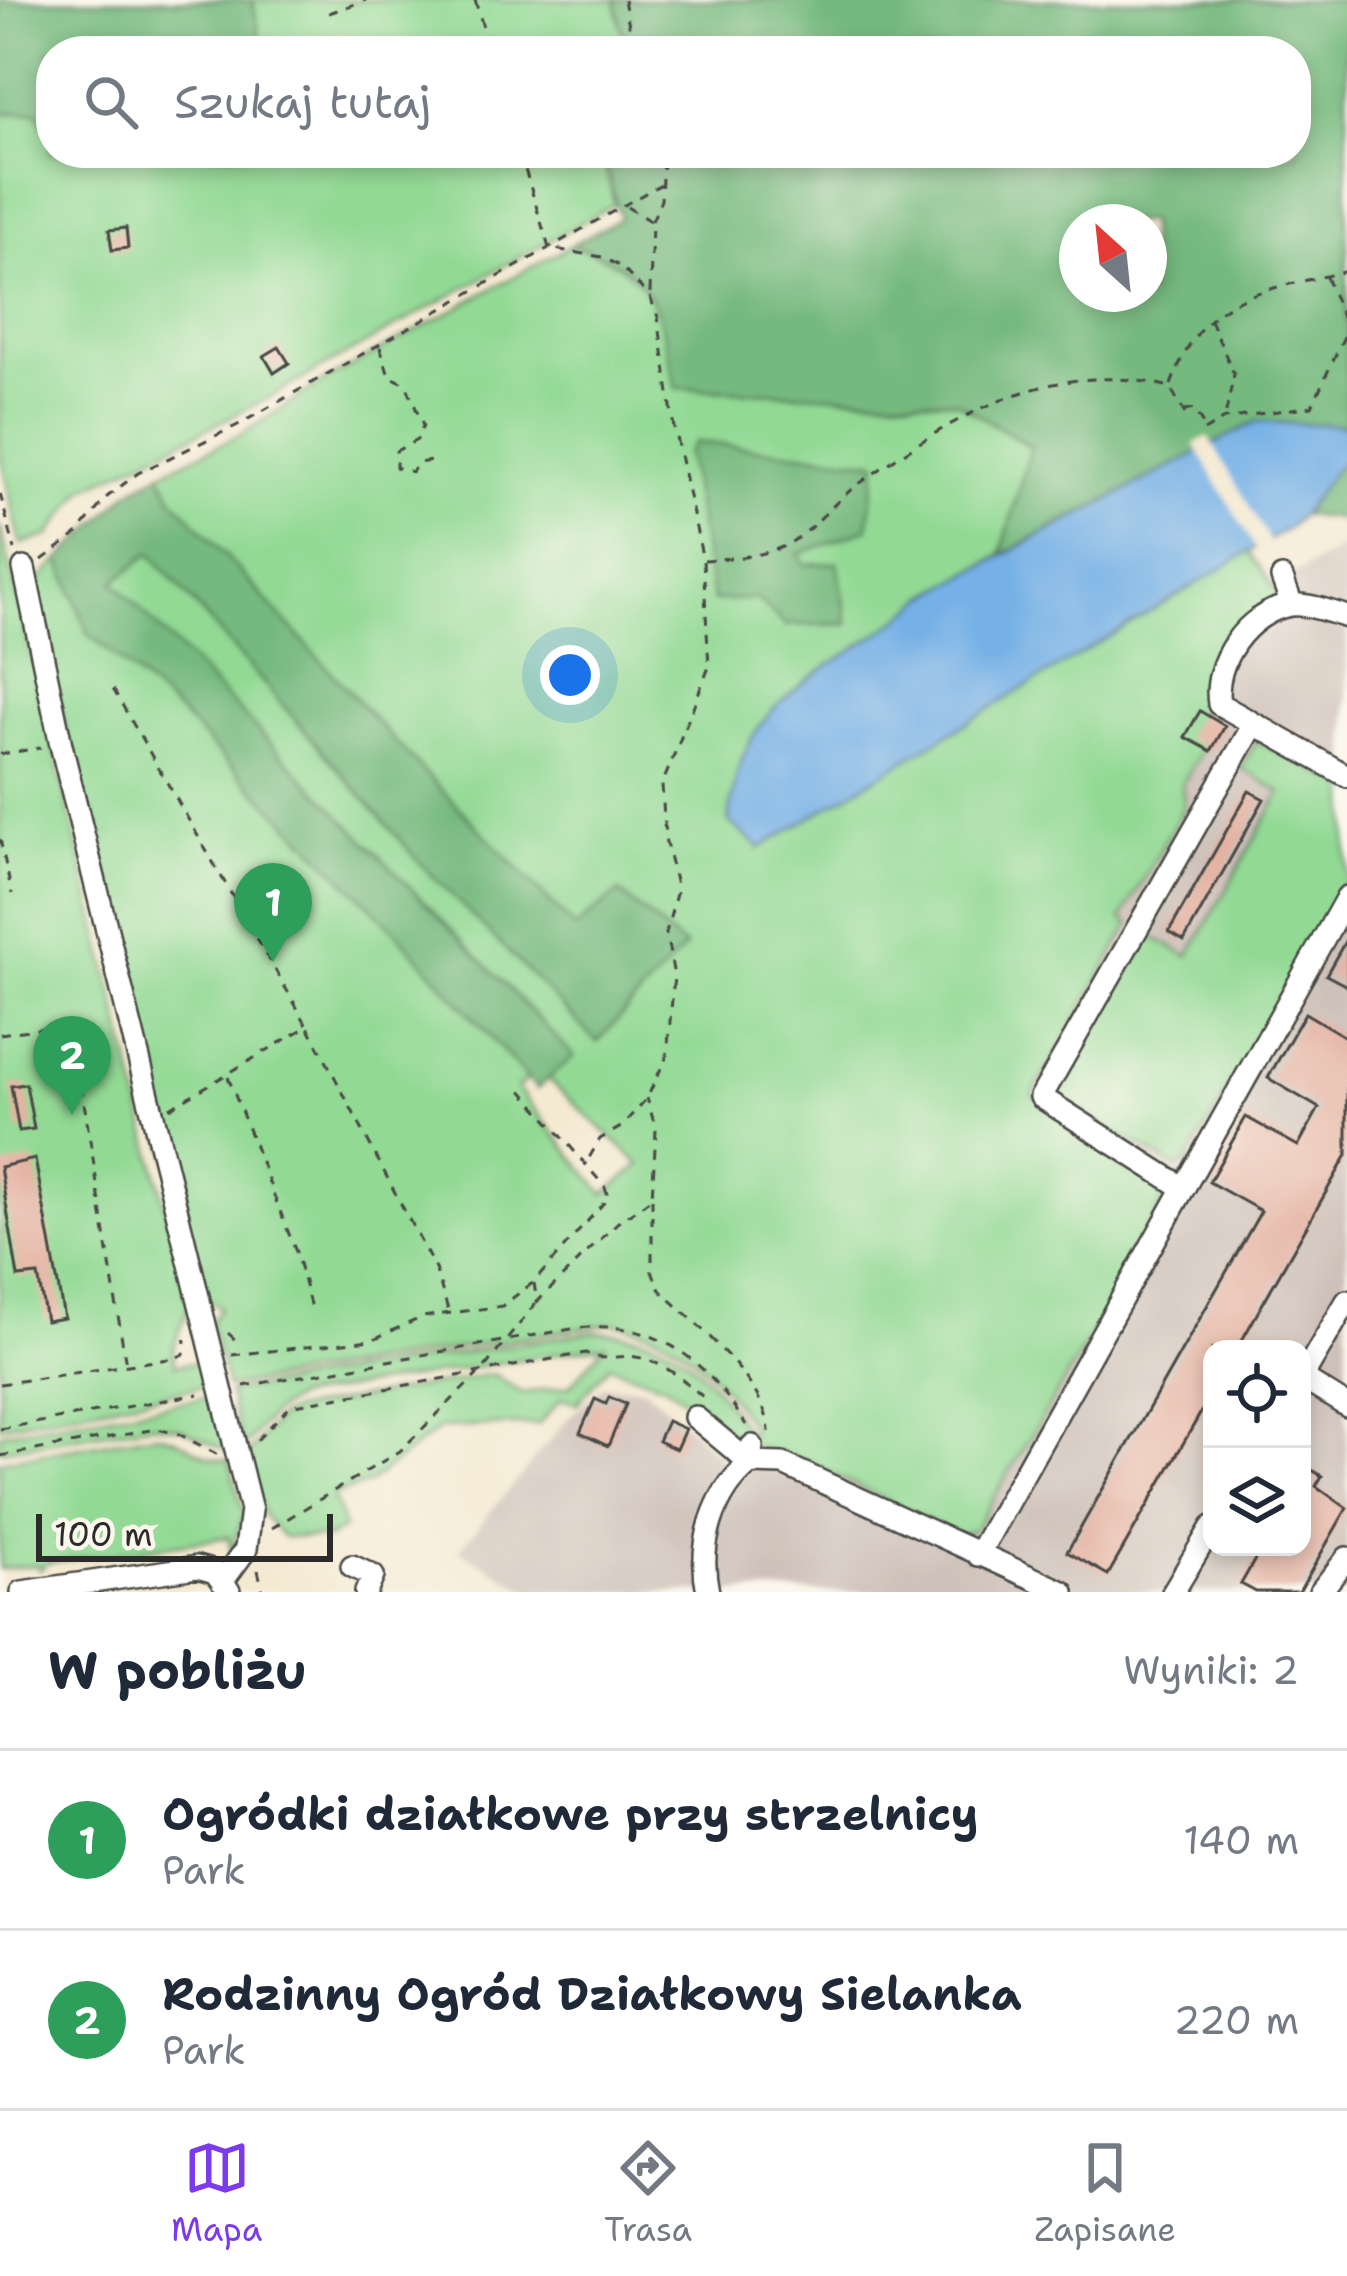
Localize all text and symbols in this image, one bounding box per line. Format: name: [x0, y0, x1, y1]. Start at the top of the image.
search box: [36, 36, 1311, 168]
icon: search: [78, 69, 144, 135]
text: Szukaj tutaj: [174, 72, 431, 132]
north arrow: [1059, 204, 1167, 312]
your location: [540, 645, 600, 705]
pin: 1: [234, 863, 312, 962]
pin: 2: [33, 1016, 111, 1115]
map controls: [1203, 1340, 1311, 1556]
button: locate: [1203, 1340, 1311, 1448]
button: layers: [1203, 1448, 1311, 1556]
scale bar: [36, 1508, 333, 1561]
text: 100 m: [54, 1512, 153, 1557]
text: W pobliżu: [48, 1636, 307, 1704]
text: Wyniki: 2: [1123, 1644, 1299, 1696]
text: Ogródki działkowe przy strzelnicy: [162, 1784, 979, 1844]
text: 1: [78, 1814, 96, 1866]
text: 140 m: [1183, 1814, 1299, 1866]
text: Park: [162, 1844, 246, 1896]
text: Rodzinny Ogród Działkowy Sielanka: [162, 1964, 1022, 2024]
text: 2: [73, 1994, 101, 2046]
text: 220 m: [1173, 1994, 1299, 2046]
text: Park: [162, 2024, 246, 2076]
tab: Mapa: [171, 2135, 262, 2252]
tab: Trasa: [604, 2135, 692, 2252]
tab: Zapisane: [1034, 2135, 1176, 2252]

